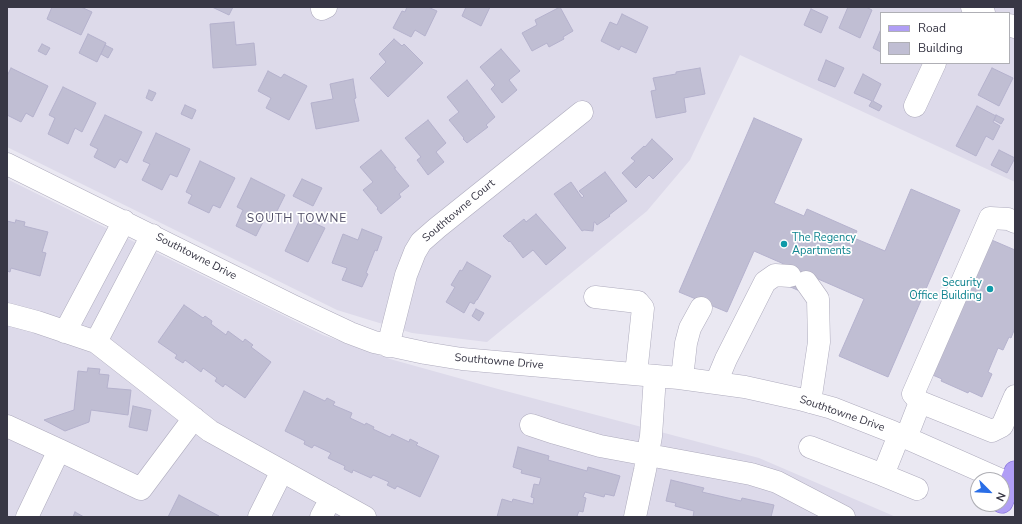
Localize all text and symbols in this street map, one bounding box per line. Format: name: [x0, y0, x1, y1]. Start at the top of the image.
legend: [880, 12, 1010, 64]
text: Road: [918, 20, 946, 36]
text: Building: [918, 40, 963, 56]
street label: Southtowne Court: [420, 177, 498, 245]
district label: SOUTH TOWNE: [247, 212, 347, 226]
street label: Southtowne Drive: [153, 231, 239, 283]
place label: The Regency Apartments: [792, 231, 856, 257]
marker: The Regency Apartments: [779, 239, 789, 249]
place label: Security Office Building: [909, 276, 982, 302]
marker: Security Office Building: [985, 284, 995, 294]
street label: Southtowne Drive: [454, 352, 544, 372]
street label: Southtowne Drive: [798, 393, 886, 435]
north arrow: [970, 472, 1010, 512]
text: N: [992, 490, 1009, 503]

